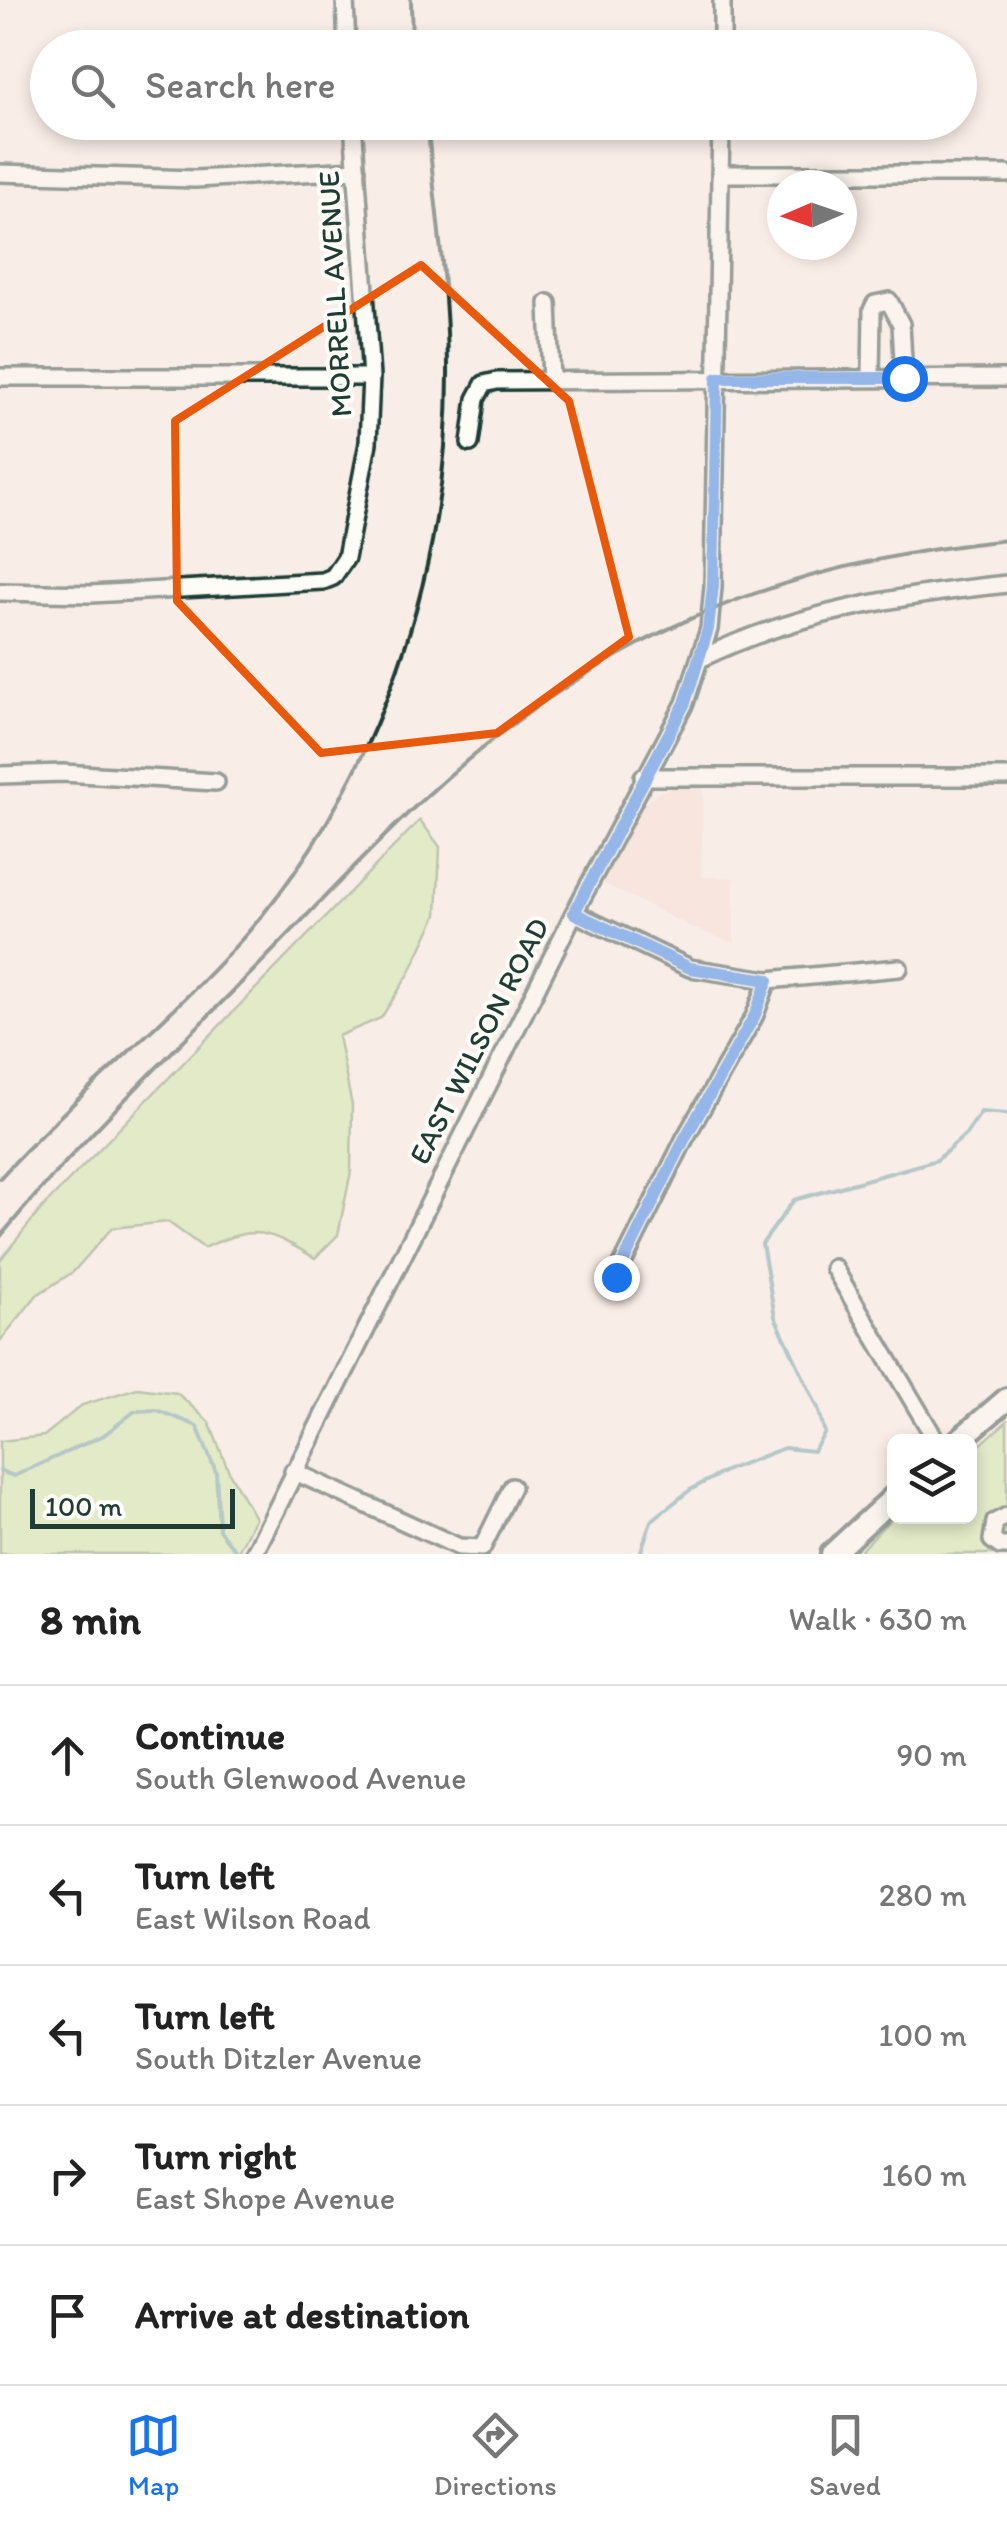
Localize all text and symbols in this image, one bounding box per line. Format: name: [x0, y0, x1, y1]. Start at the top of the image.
search box: [30, 30, 977, 140]
icon: search: [65, 58, 120, 113]
text: Search here: [145, 62, 336, 108]
street label: MORRELL AVENUE: [310, 170, 359, 418]
north arrow: [767, 170, 857, 260]
route start: [882, 356, 928, 402]
street label: EAST WILSON ROAD: [400, 911, 557, 1170]
route end: [594, 1255, 640, 1301]
map controls: [887, 1434, 977, 1524]
button: layers: [887, 1434, 977, 1524]
scale bar: [30, 1484, 235, 1528]
text: 100 m: [45, 1489, 122, 1523]
text: 8 min: [40, 1594, 141, 1645]
text: Walk · 630 m: [788, 1600, 967, 1638]
text: Continue: [135, 1713, 285, 1759]
icon: ahead: [40, 1728, 95, 1783]
text: 90 m: [896, 1736, 967, 1774]
text: South Glenwood Avenue: [135, 1759, 466, 1797]
text: Turn left: [135, 1853, 275, 1899]
icon: left: [40, 1868, 95, 1923]
text: 280 m: [879, 1876, 967, 1914]
text: East Wilson Road: [135, 1899, 371, 1937]
text: Turn left: [135, 1993, 275, 2039]
icon: left: [40, 2008, 95, 2063]
text: 100 m: [879, 2016, 967, 2054]
text: South Ditzler Avenue: [135, 2039, 422, 2077]
text: Turn right: [135, 2133, 297, 2179]
icon: right: [40, 2148, 95, 2203]
text: 160 m: [881, 2156, 967, 2194]
text: East Shope Avenue: [135, 2179, 395, 2217]
icon: arrive: [40, 2288, 95, 2343]
text: Arrive at destination: [135, 2292, 470, 2338]
tab: Map: [126, 2408, 181, 2502]
tab: Directions: [434, 2408, 557, 2502]
tab: Saved: [809, 2408, 881, 2502]

